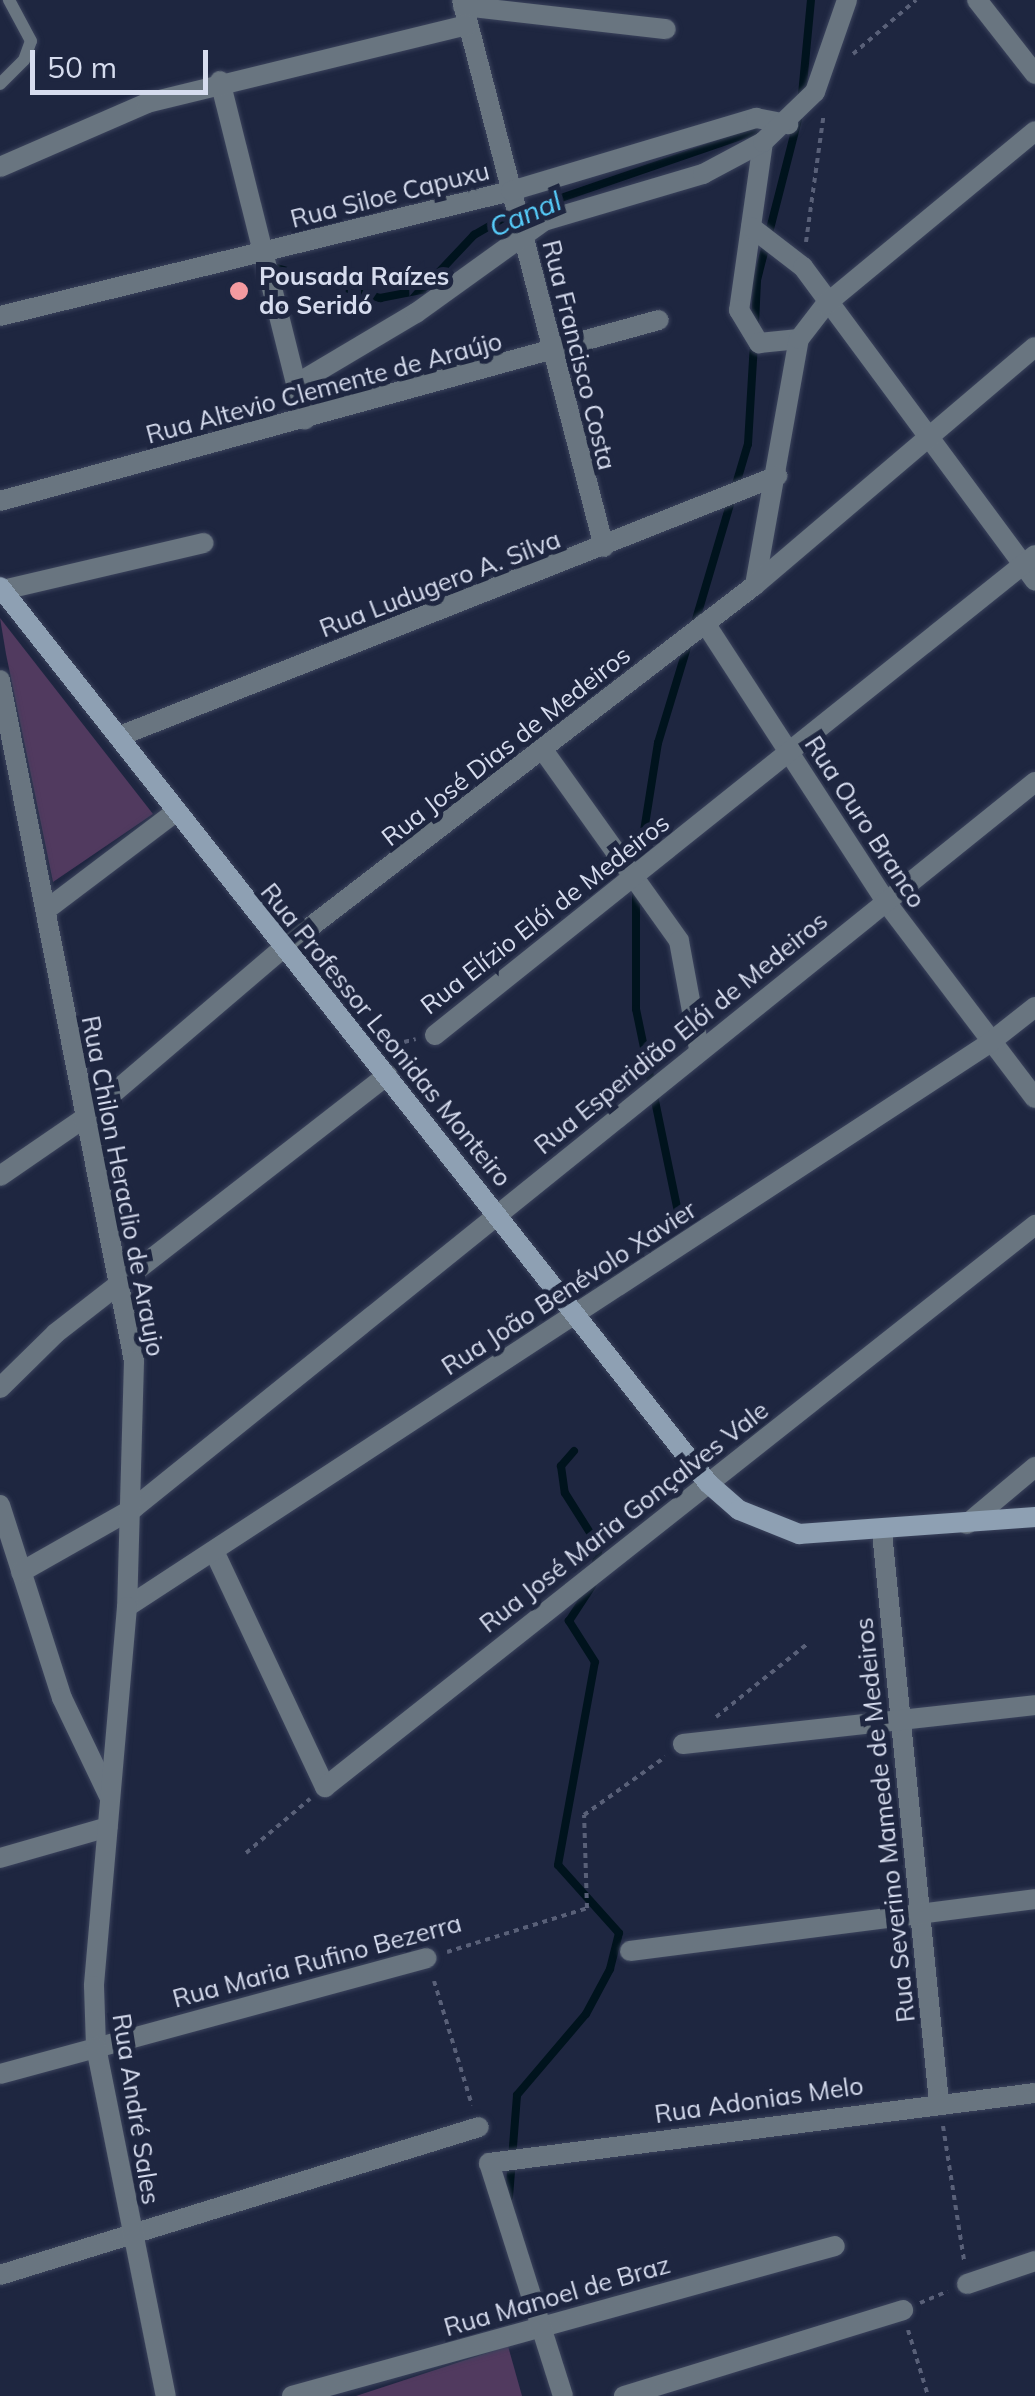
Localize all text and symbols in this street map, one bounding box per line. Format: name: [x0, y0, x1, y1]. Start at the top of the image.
scale bar: [35, 30, 212, 92]
text: 50 m: [47, 48, 117, 86]
street label: Rua Siloe Capuxu: [287, 156, 493, 234]
water label: Canal: [484, 184, 566, 244]
street label: Rua Francisco Costa: [536, 237, 622, 473]
place label: Pousada Raízes do Seridó: [259, 262, 449, 321]
marker: Pousada Raízes do Seridó: [228, 280, 250, 302]
street label: Rua Altevio Clemente de Araújo: [143, 326, 505, 450]
street label: Rua Ludugero A. Silva: [315, 524, 565, 644]
street label: Rua José Dias de Medeiros: [376, 640, 636, 852]
street label: Rua Ouro Branco: [798, 731, 932, 913]
street label: Rua Elízio Elói de Medeiros: [415, 808, 675, 1020]
street label: Rua Professor Leonidas Monteiro: [254, 877, 518, 1193]
street label: Rua Esperidião Elói de Medeiros: [528, 905, 834, 1161]
street label: Rua Chilon Heraclio de Araujo: [75, 1013, 171, 1359]
street label: Rua João Benévolo Xavier: [436, 1194, 702, 1382]
street label: Rua José Maria Gonçalves Vale: [474, 1395, 774, 1639]
street label: Rua Severino Mamede de Medeiros: [849, 1616, 921, 2024]
street label: Rua Maria Rufino Bezerra: [169, 1908, 465, 2014]
street label: Rua André Sales: [106, 2011, 166, 2207]
street label: Rua Adonias Melo: [653, 2070, 865, 2130]
street label: Rua Manoel de Braz: [441, 2249, 673, 2343]

